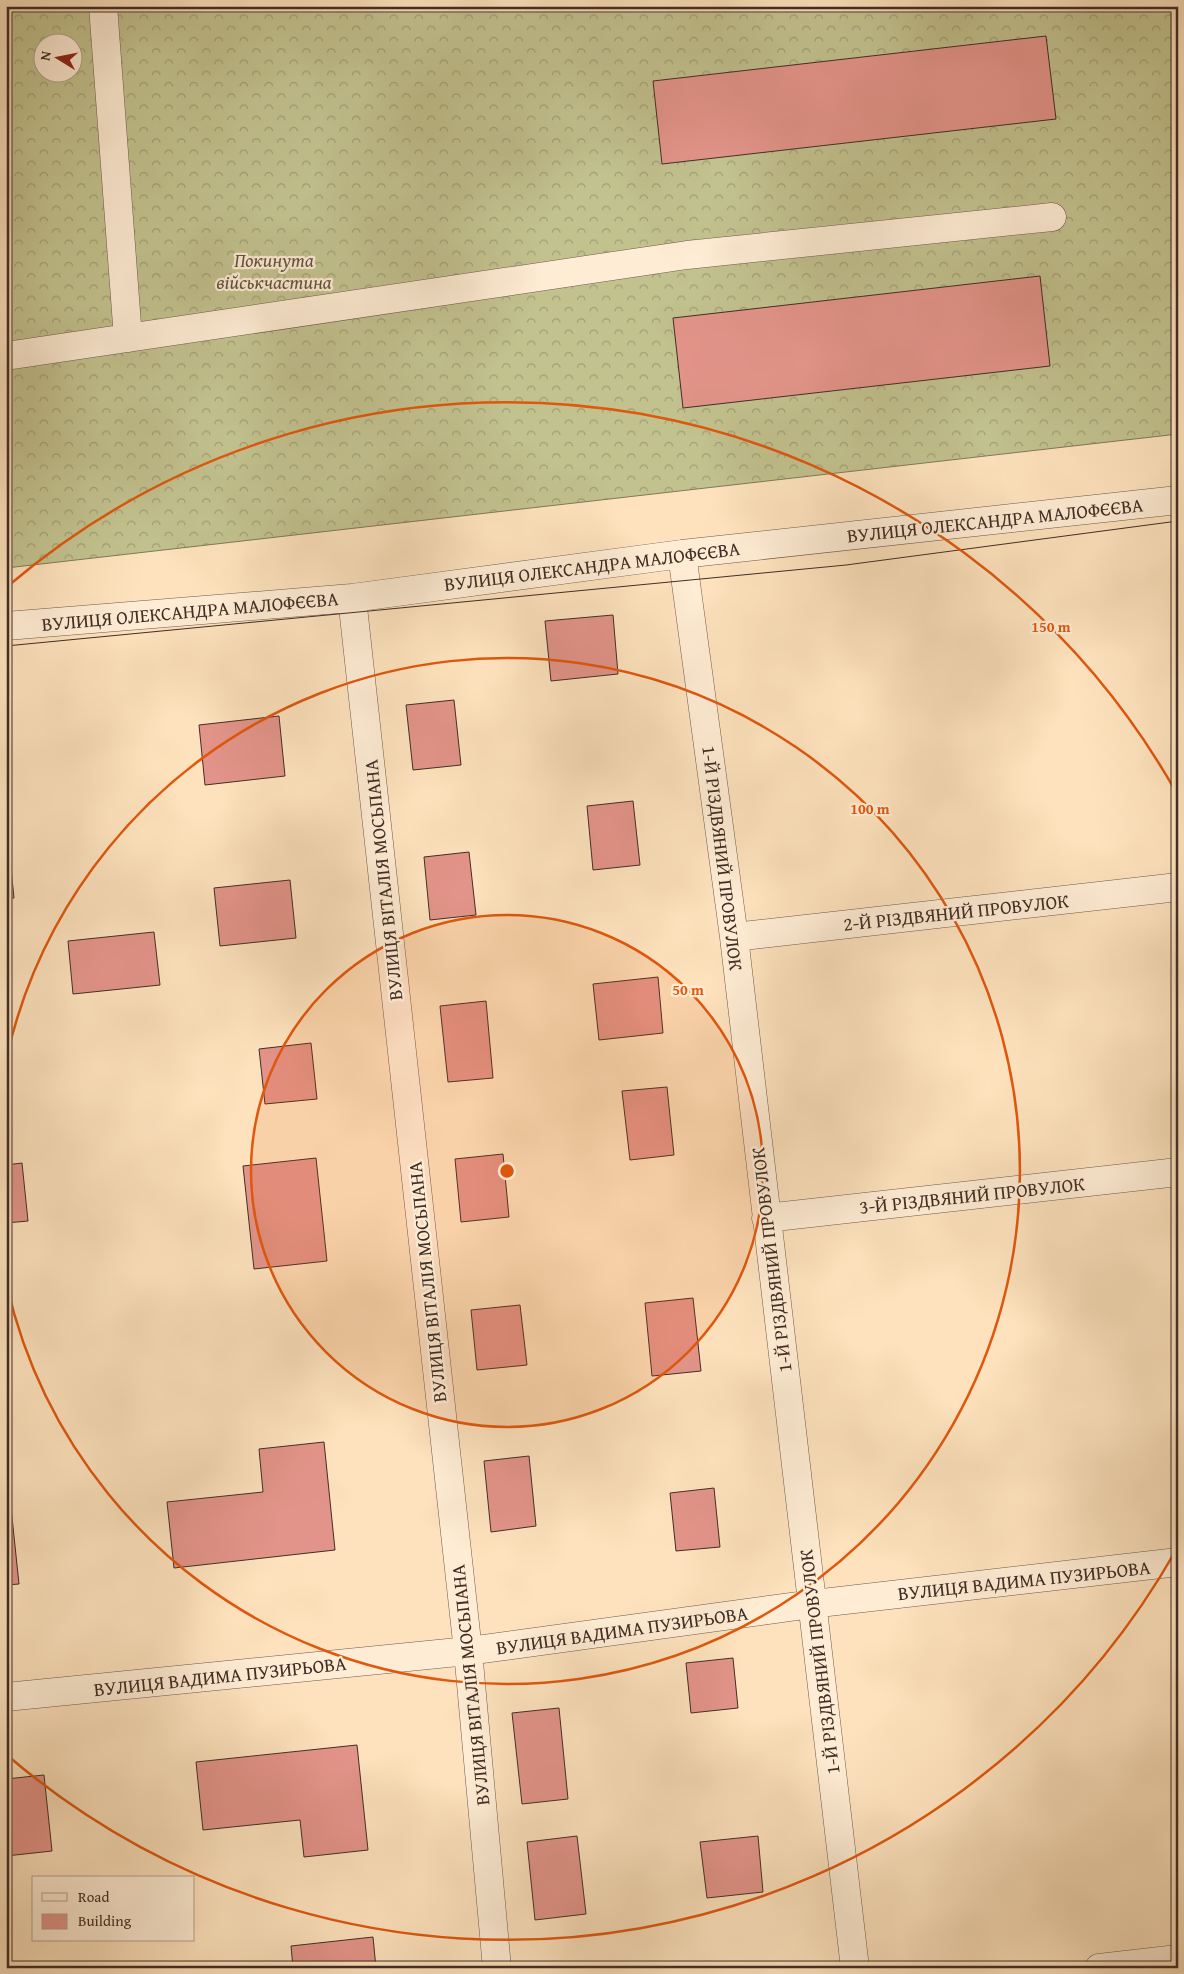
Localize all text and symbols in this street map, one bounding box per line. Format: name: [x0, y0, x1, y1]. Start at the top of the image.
north arrow: [32, 32, 82, 82]
text: N: [35, 49, 56, 62]
park label: Покинута військчастина: [216, 246, 332, 296]
street label: ВУЛИЦЯ ОЛЕКСАНДРА МАЛОФЄЄВА: [845, 490, 1145, 549]
street label: ВУЛИЦЯ ОЛЕКСАНДРА МАЛОФЄЄВА: [443, 534, 742, 598]
street label: ВУЛИЦЯ ОЛЕКСАНДРА МАЛОФЄЄВА: [40, 584, 340, 638]
text: 150 m: [1031, 616, 1071, 637]
street label: 1-Й РІЗДВЯНИЙ ПРОВУЛОК: [695, 744, 751, 972]
street label: ВУЛИЦЯ ВІТАЛІЯ МОСЬПАНА: [356, 758, 410, 1002]
text: 100 m: [850, 798, 890, 819]
street label: 2-Й РІЗДВЯНИЙ ПРОВУЛОК: [842, 886, 1070, 938]
text: 50 m: [672, 979, 704, 1000]
street label: 1-Й РІЗДВЯНИЙ ПРОВУЛОК: [743, 1146, 799, 1374]
street label: ВУЛИЦЯ ВІТАЛІЯ МОСЬПАНА: [400, 1160, 454, 1404]
centre of rings: [498, 1162, 516, 1180]
street label: 3-Й РІЗДВЯНИЙ ПРОВУЛОК: [858, 1169, 1086, 1221]
street label: 1-Й РІЗДВЯНИЙ ПРОВУЛОК: [791, 1548, 847, 1776]
street label: ВУЛИЦЯ ВАДИМА ПУЗИРЬОВА: [896, 1553, 1152, 1607]
street label: ВУЛИЦЯ ВІТАЛІЯ МОСЬПАНА: [443, 1563, 497, 1807]
street label: ВУЛИЦЯ ВАДИМА ПУЗИРЬОВА: [494, 1598, 750, 1662]
street label: ВУЛИЦЯ ВАДИМА ПУЗИРЬОВА: [92, 1649, 348, 1703]
legend: [32, 1876, 195, 1942]
text: Road: [78, 1886, 109, 1907]
text: Building: [78, 1910, 132, 1931]

